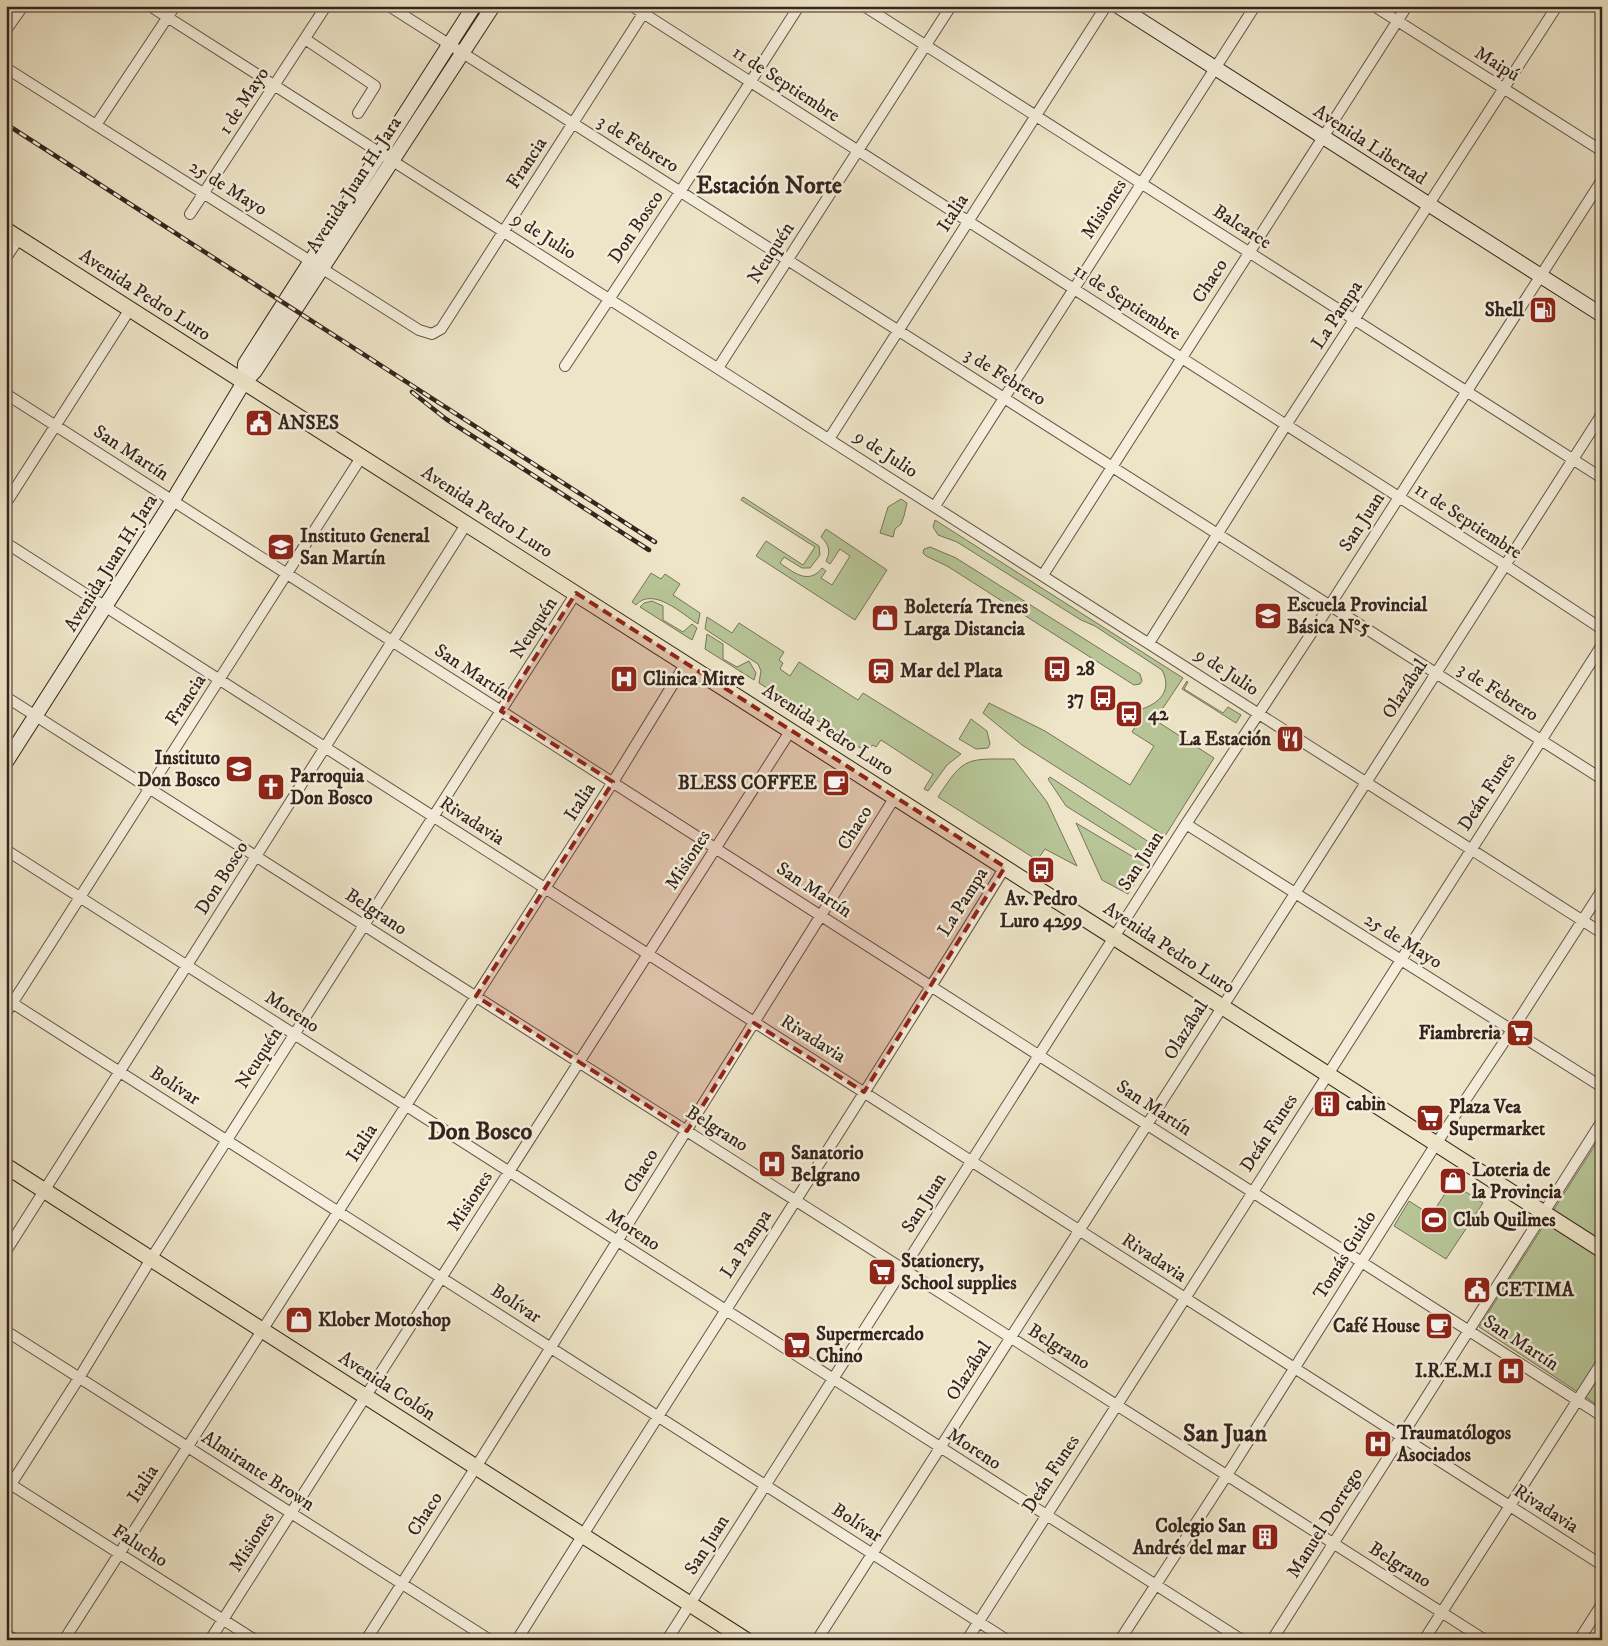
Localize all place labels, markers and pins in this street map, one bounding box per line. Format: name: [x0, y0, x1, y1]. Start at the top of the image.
fuel station icon: Shell: [1528, 295, 1558, 325]
place label: Shell: [1485, 299, 1524, 322]
public building icon: ANSES: [244, 408, 274, 438]
place label: ANSES: [277, 412, 339, 435]
place label: Instituto General San Martín: [300, 525, 430, 570]
school or university icon: Instituto General San Martín: [266, 532, 296, 562]
place label: Escuela Provincial Básica N°5: [1287, 594, 1427, 639]
place label: Boletería Trenes Larga Distancia: [904, 596, 1029, 641]
school or university icon: Escuela Provincial Básica N°5: [1253, 601, 1283, 631]
shop icon: Boletería Trenes Larga Distancia: [870, 603, 900, 633]
bus stop icon: 28: [1042, 654, 1072, 684]
station icon: Mar del Plata: [866, 656, 896, 686]
place label: 28: [1076, 658, 1095, 681]
place label: Mar del Plata: [900, 660, 1004, 683]
hospital icon: Clinica Mitre: [609, 664, 639, 694]
place label: Clinica Mitre: [643, 668, 745, 691]
bus stop icon: 37: [1088, 683, 1118, 713]
place label: 37: [1067, 687, 1084, 710]
bus stop icon: 42: [1114, 699, 1144, 729]
place label: 42: [1148, 703, 1169, 726]
restaurant icon: La Estación: [1275, 724, 1305, 754]
place label: La Estación: [1179, 728, 1272, 751]
place label: Instituto Don Bosco: [138, 747, 220, 792]
school or university icon: Instituto Don Bosco: [224, 754, 254, 784]
place label: Parroquia Don Bosco: [290, 765, 372, 810]
cafe icon: BLESS COFFEE: [821, 768, 851, 798]
church icon: Parroquia Don Bosco: [256, 772, 286, 802]
place label: BLESS COFFEE: [678, 772, 818, 795]
bus stop icon: Av. Pedro Luro 4299: [1026, 855, 1056, 885]
place label: Av. Pedro Luro 4299: [1000, 888, 1082, 933]
supermarket icon: Fiambreria: [1505, 1018, 1535, 1048]
place label: Fiambreria: [1418, 1022, 1502, 1045]
building icon: cabin: [1312, 1089, 1342, 1119]
place label: cabin: [1346, 1093, 1387, 1116]
place label: Plaza Vea Supermarket: [1449, 1096, 1546, 1141]
supermarket icon: Plaza Vea Supermarket: [1415, 1103, 1445, 1133]
place label: Sanatorio Belgrano: [791, 1142, 864, 1187]
hospital icon: Sanatorio Belgrano: [757, 1149, 787, 1179]
place label: Loteria de la Provincia: [1471, 1159, 1562, 1204]
shop icon: Loteria de la Provincia: [1438, 1166, 1468, 1196]
sports icon: Club Quilmes: [1419, 1205, 1449, 1235]
place label: Club Quilmes: [1453, 1209, 1556, 1232]
place label: Stationery, School supplies: [901, 1250, 1017, 1295]
supermarket icon: Stationery, School supplies: [867, 1257, 897, 1287]
public building icon: CETIMA: [1462, 1275, 1492, 1305]
place label: CETIMA: [1496, 1279, 1575, 1302]
shop icon: Klober Motoshop: [284, 1305, 314, 1335]
place label: Klober Motoshop: [318, 1309, 451, 1332]
cafe icon: Café House: [1424, 1311, 1454, 1341]
place label: Café House: [1333, 1315, 1420, 1338]
place label: Supermercado Chino: [816, 1323, 924, 1368]
supermarket icon: Supermercado Chino: [782, 1330, 812, 1360]
hospital icon: I.R.E.M.I: [1496, 1356, 1526, 1386]
place label: I.R.E.M.I: [1415, 1360, 1492, 1383]
place label: Traumatólogos Asociados: [1396, 1422, 1512, 1467]
hospital icon: Traumatólogos Asociados: [1363, 1429, 1393, 1459]
place label: Colegio San Andrés del mar: [1132, 1515, 1247, 1560]
building icon: Colegio San Andrés del mar: [1250, 1522, 1280, 1552]

